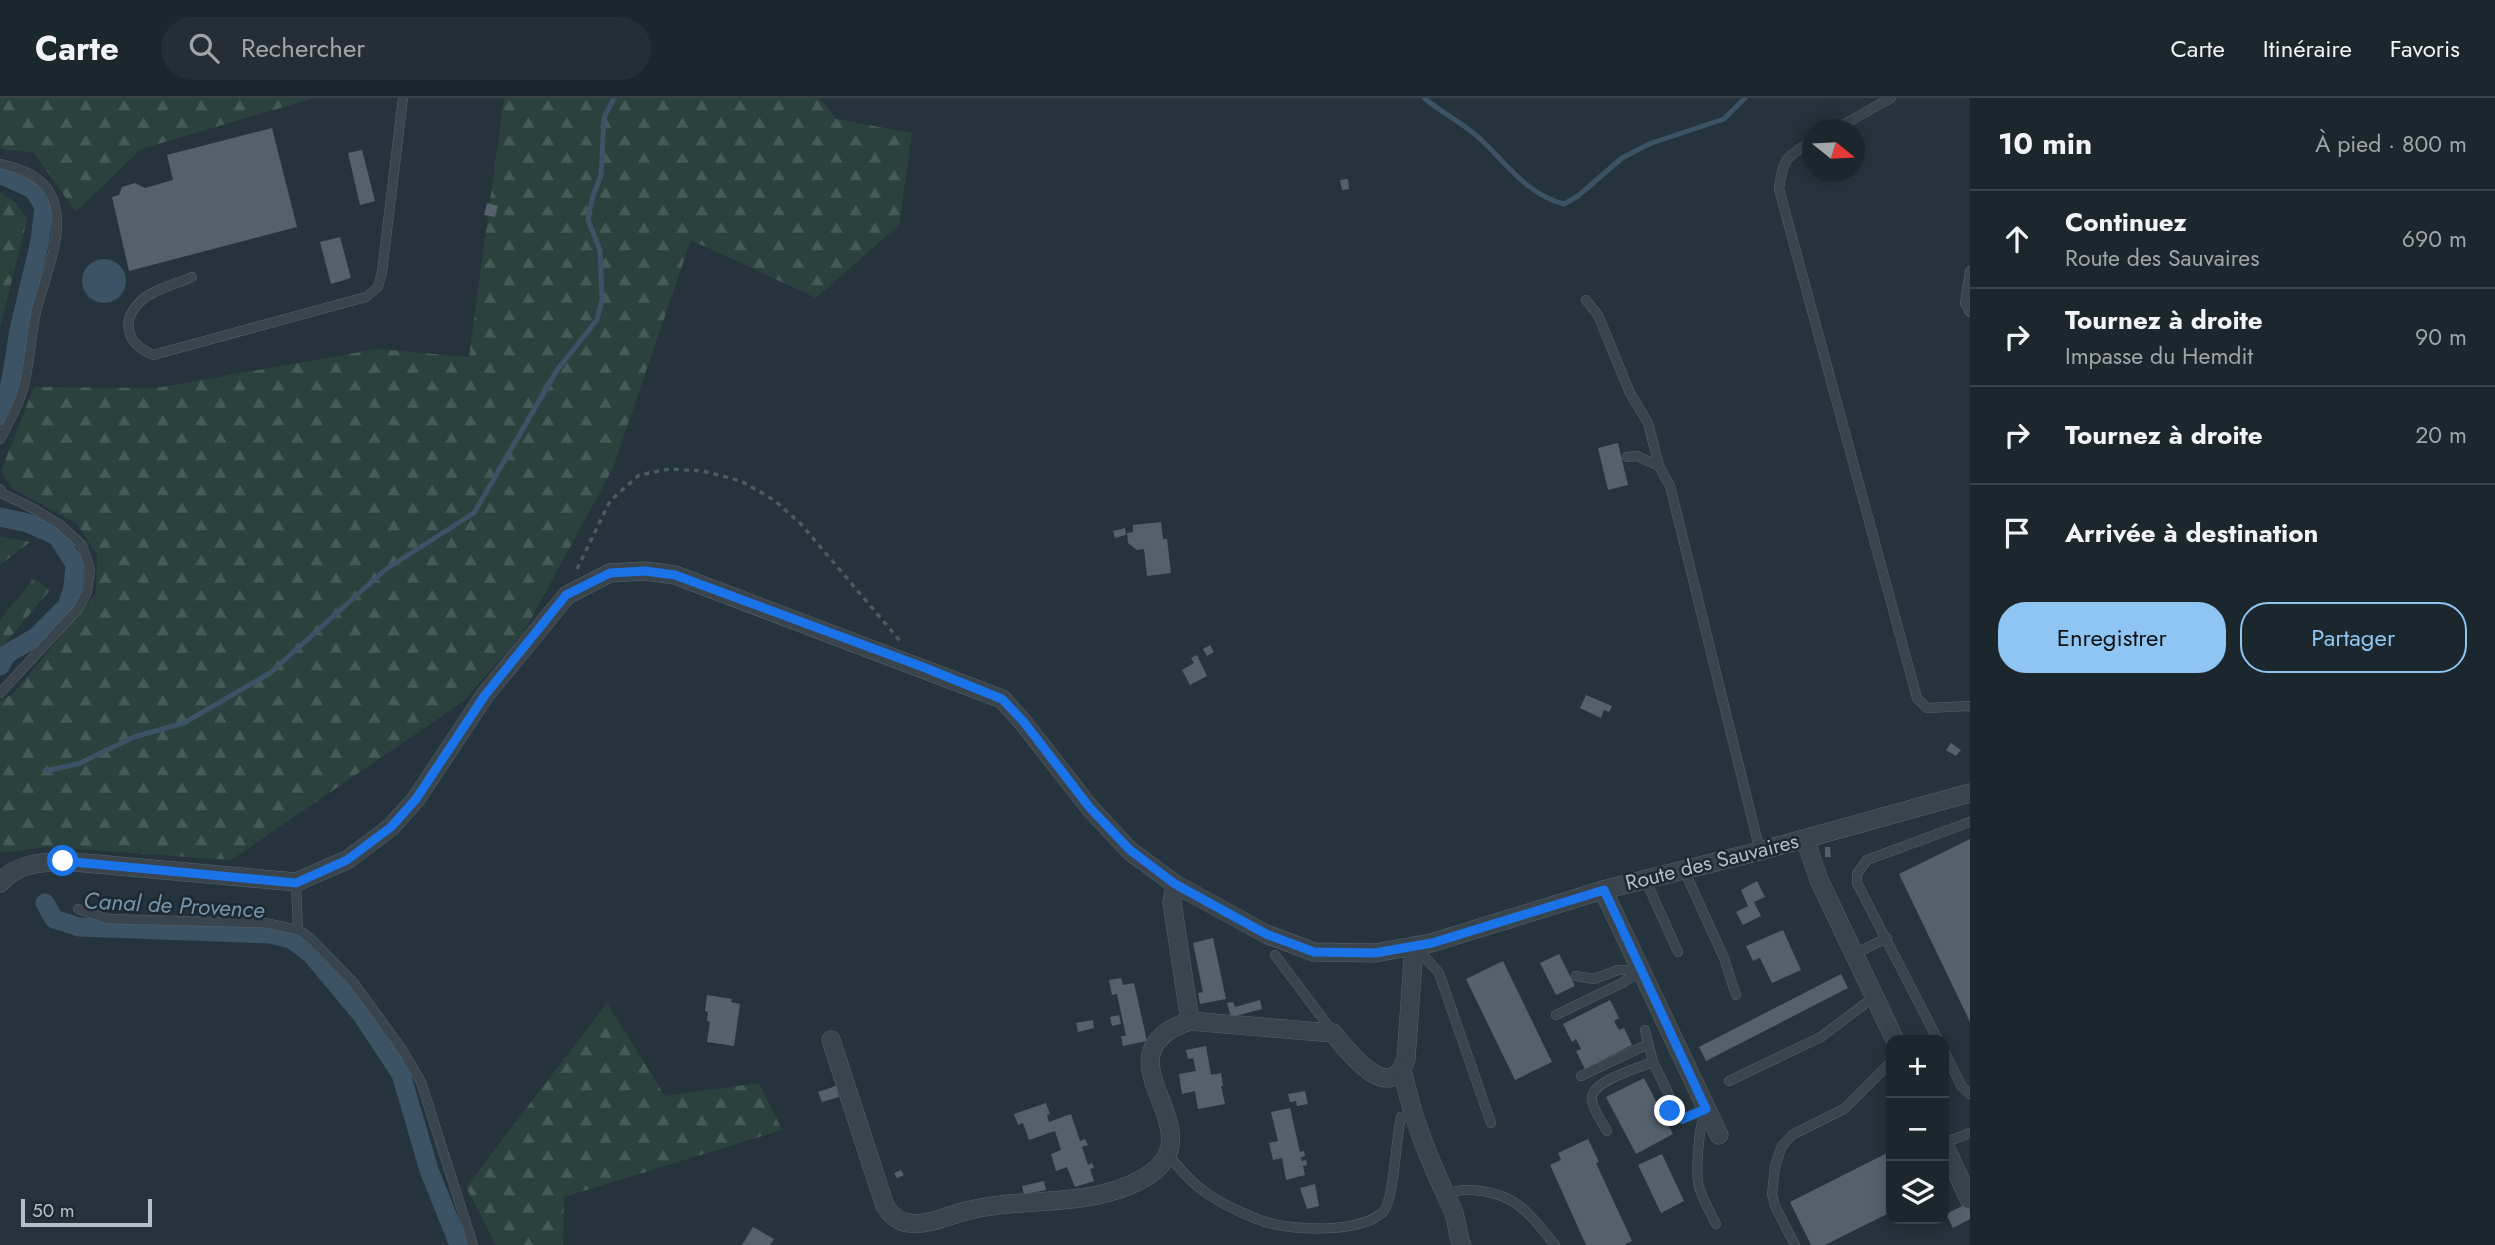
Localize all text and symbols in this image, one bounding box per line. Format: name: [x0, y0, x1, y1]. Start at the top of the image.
search box: [161, 17, 651, 80]
text: Carte: [35, 25, 119, 72]
icon: search: [185, 29, 223, 67]
text: Rechercher: [241, 29, 365, 67]
text: Carte: [2170, 31, 2225, 66]
text: Itinéraire: [2263, 31, 2352, 66]
text: Favoris: [2390, 31, 2460, 66]
north arrow: [1802, 119, 1865, 182]
text: 10 min: [1998, 122, 2092, 165]
text: À pied · 800 m: [2315, 127, 2467, 161]
text: Continuez: [2065, 203, 2187, 241]
icon: ahead: [1998, 220, 2036, 258]
text: 690 m: [2402, 222, 2467, 256]
text: Route des Sauvaires: [2065, 241, 2259, 275]
text: Tournez à droite: [2065, 301, 2263, 339]
icon: right: [1998, 318, 2036, 356]
text: 90 m: [2415, 320, 2467, 354]
text: Impasse du Hemdit: [2065, 339, 2253, 373]
icon: right: [1998, 416, 2036, 454]
text: Tournez à droite: [2065, 416, 2263, 454]
text: 20 m: [2415, 418, 2467, 452]
icon: arrive: [1998, 514, 2036, 552]
text: Arrivée à destination: [2065, 514, 2318, 552]
button: Enregistrer: [1998, 602, 2226, 673]
button: Partager: [2240, 602, 2467, 673]
street label: Route des Sauvaires: [1622, 826, 1802, 898]
route start: [47, 845, 78, 876]
water label: Canal de Provence: [83, 883, 266, 927]
map controls: [1886, 1035, 1949, 1224]
button: +: [1886, 1035, 1949, 1098]
route end: [1654, 1095, 1685, 1126]
button: −: [1886, 1098, 1949, 1161]
button: layers: [1886, 1161, 1949, 1224]
scale bar: [21, 1196, 152, 1228]
text: 50 m: [32, 1197, 75, 1224]

